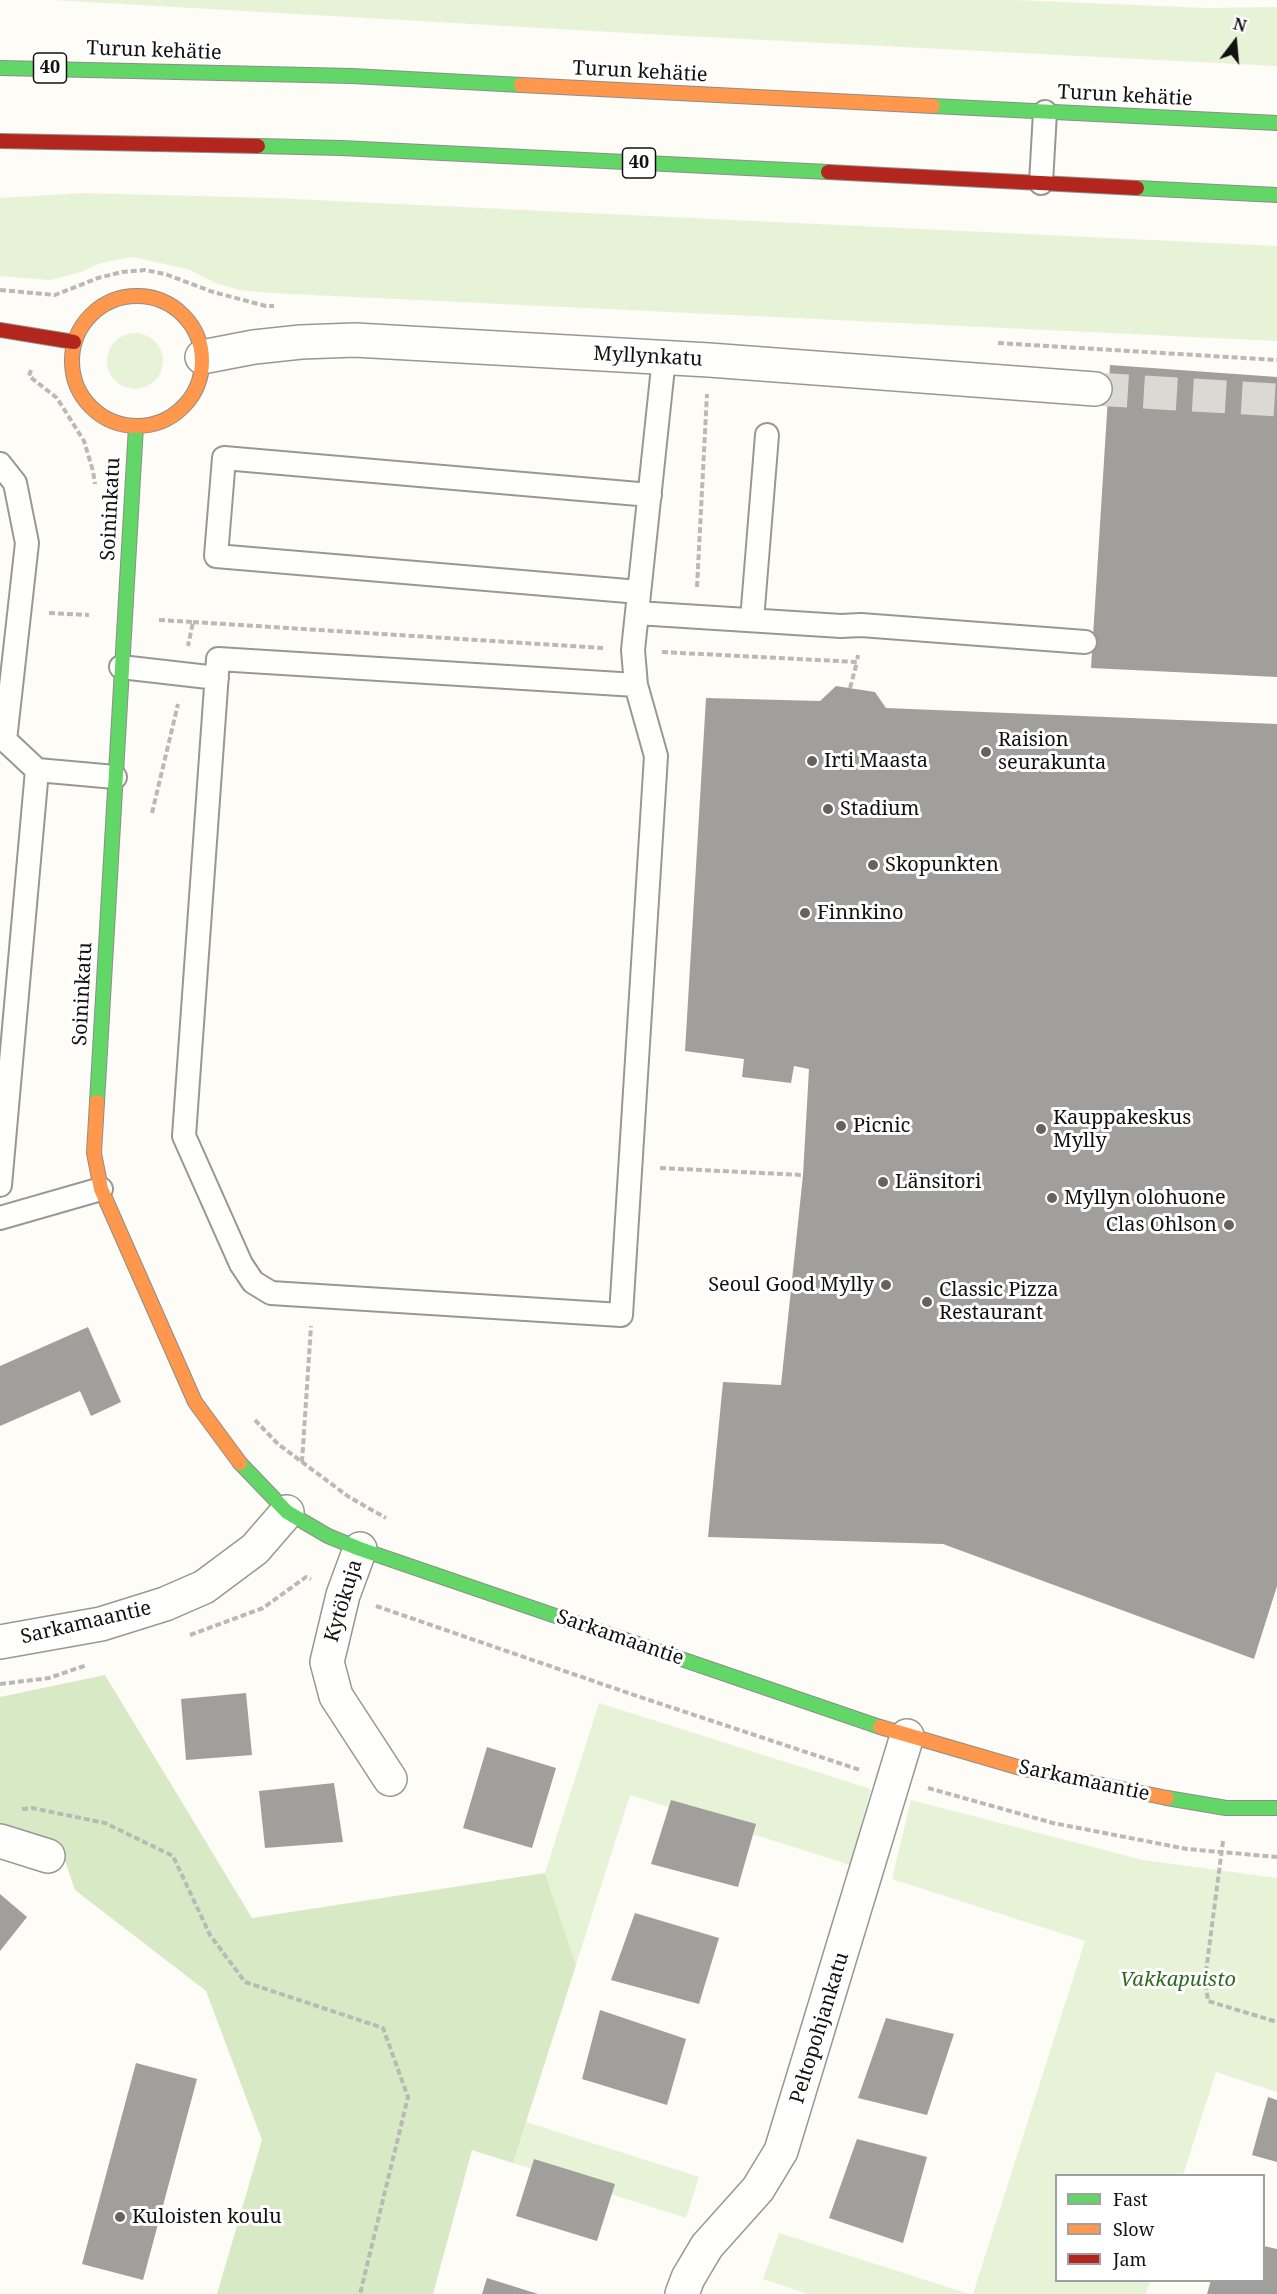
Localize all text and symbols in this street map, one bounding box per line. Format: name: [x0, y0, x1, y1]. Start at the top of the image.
north arrow: [1205, 12, 1265, 72]
text: N: [1231, 12, 1249, 37]
street label: Turun kehätie: [86, 37, 222, 65]
road number: 40: [34, 53, 66, 83]
street label: Turun kehätie: [572, 56, 708, 88]
street label: Turun kehätie: [1057, 80, 1193, 112]
road number: 40: [622, 148, 656, 178]
street label: Myllynkatu: [593, 342, 703, 372]
street label: Soininkatu: [96, 457, 126, 561]
place label: Raision seurakunta: [998, 728, 1106, 775]
marker: Raision seurakunta: [979, 745, 993, 759]
place label: Irti Maasta: [824, 749, 928, 773]
marker: Irti Maasta: [805, 754, 819, 768]
place label: Stadium: [840, 797, 919, 821]
marker: Stadium: [821, 802, 835, 816]
place label: Skopunkten: [885, 853, 999, 877]
marker: Skopunkten: [866, 858, 880, 872]
place label: Finnkino: [817, 901, 904, 925]
marker: Finnkino: [798, 906, 812, 920]
street label: Soininkatu: [68, 942, 98, 1046]
place label: Kauppakeskus Mylly: [1053, 1106, 1191, 1153]
place label: Picnic: [853, 1114, 910, 1138]
marker: Picnic: [834, 1119, 848, 1133]
marker: Kauppakeskus Mylly: [1034, 1122, 1048, 1136]
place label: Länsitori: [895, 1170, 981, 1194]
marker: Länsitori: [876, 1175, 890, 1189]
place label: Myllyn olohuone: [1064, 1186, 1226, 1210]
marker: Myllyn olohuone: [1045, 1191, 1059, 1205]
place label: Clas Ohlson: [1106, 1213, 1217, 1237]
marker: Clas Ohlson: [1222, 1218, 1236, 1232]
place label: Seoul Good Mylly: [708, 1273, 874, 1297]
marker: Seoul Good Mylly: [879, 1278, 893, 1292]
place label: Classic Pizza Restaurant: [939, 1278, 1058, 1325]
marker: Classic Pizza Restaurant: [920, 1295, 934, 1309]
street label: Kytökuja: [320, 1557, 368, 1645]
street label: Sarkamaantie: [19, 1596, 153, 1650]
street label: Sarkamaantie: [553, 1605, 687, 1671]
street label: Sarkamaantie: [1016, 1755, 1152, 1807]
street label: Peltopohjankatu: [786, 1949, 854, 2107]
park label: Vakkapuisto: [1120, 1968, 1236, 1992]
legend: [1055, 2174, 1265, 2282]
text: Fast: [1113, 2187, 1148, 2211]
place label: Kuloisten koulu: [132, 2205, 282, 2229]
marker: Kuloisten koulu: [113, 2210, 127, 2224]
text: Slow: [1113, 2217, 1154, 2241]
text: Jam: [1113, 2247, 1147, 2271]

